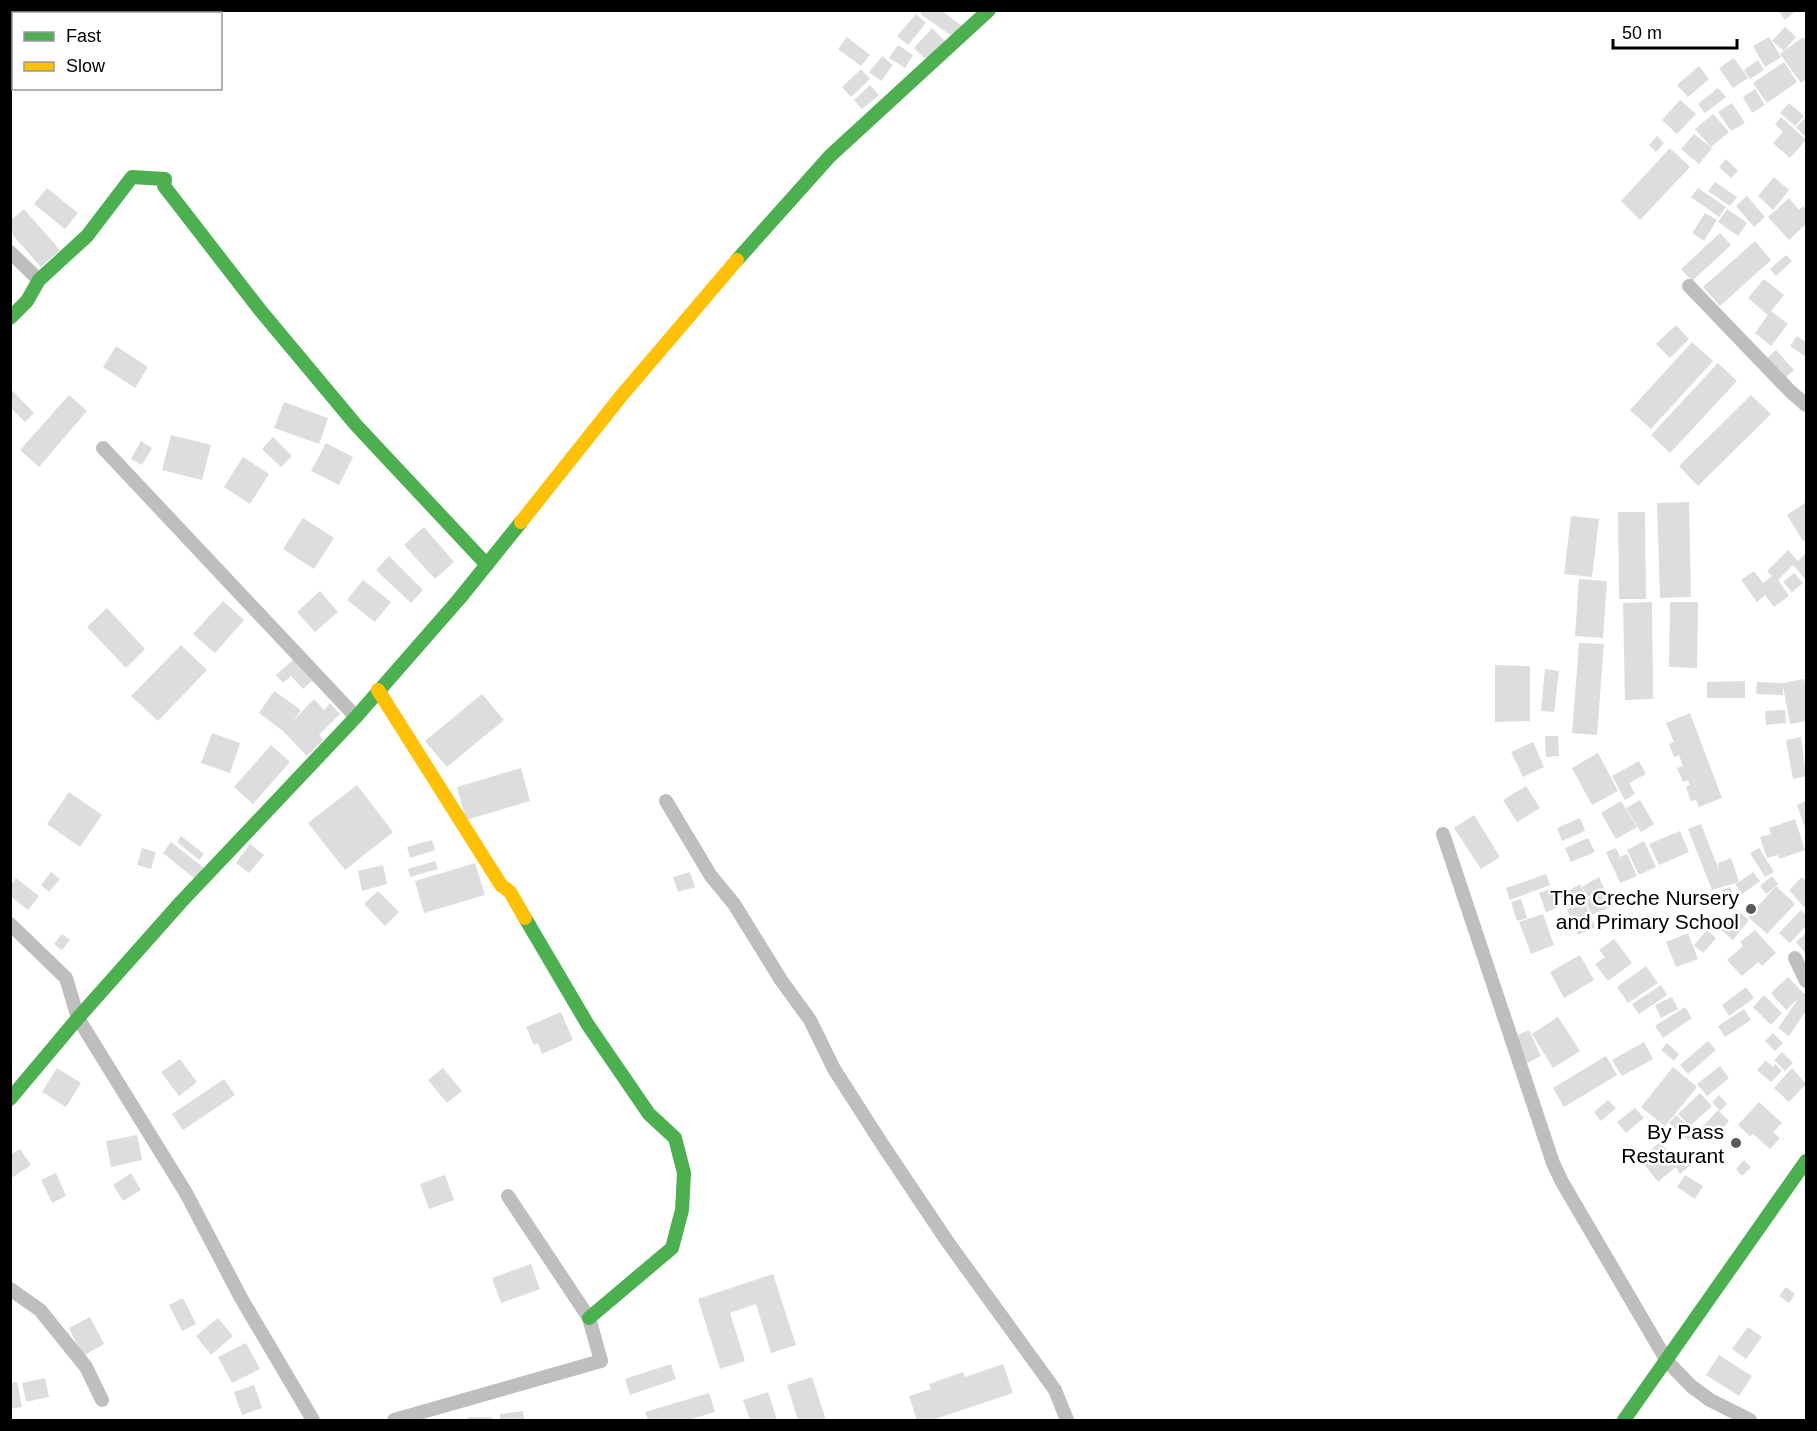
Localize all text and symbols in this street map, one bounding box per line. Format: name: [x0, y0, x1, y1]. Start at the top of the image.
legend: [12, 12, 222, 90]
scale bar: [1613, 12, 1738, 50]
text: 50 m: [1622, 23, 1662, 43]
text: Fast: [66, 26, 101, 46]
text: Slow: [66, 56, 106, 76]
place label: The Creche Nursery and Primary School: [1550, 886, 1739, 933]
marker: The Creche Nursery and Primary School: [1744, 902, 1758, 916]
place label: By Pass Restaurant: [1621, 1120, 1724, 1167]
marker: By Pass Restaurant: [1729, 1136, 1743, 1150]

